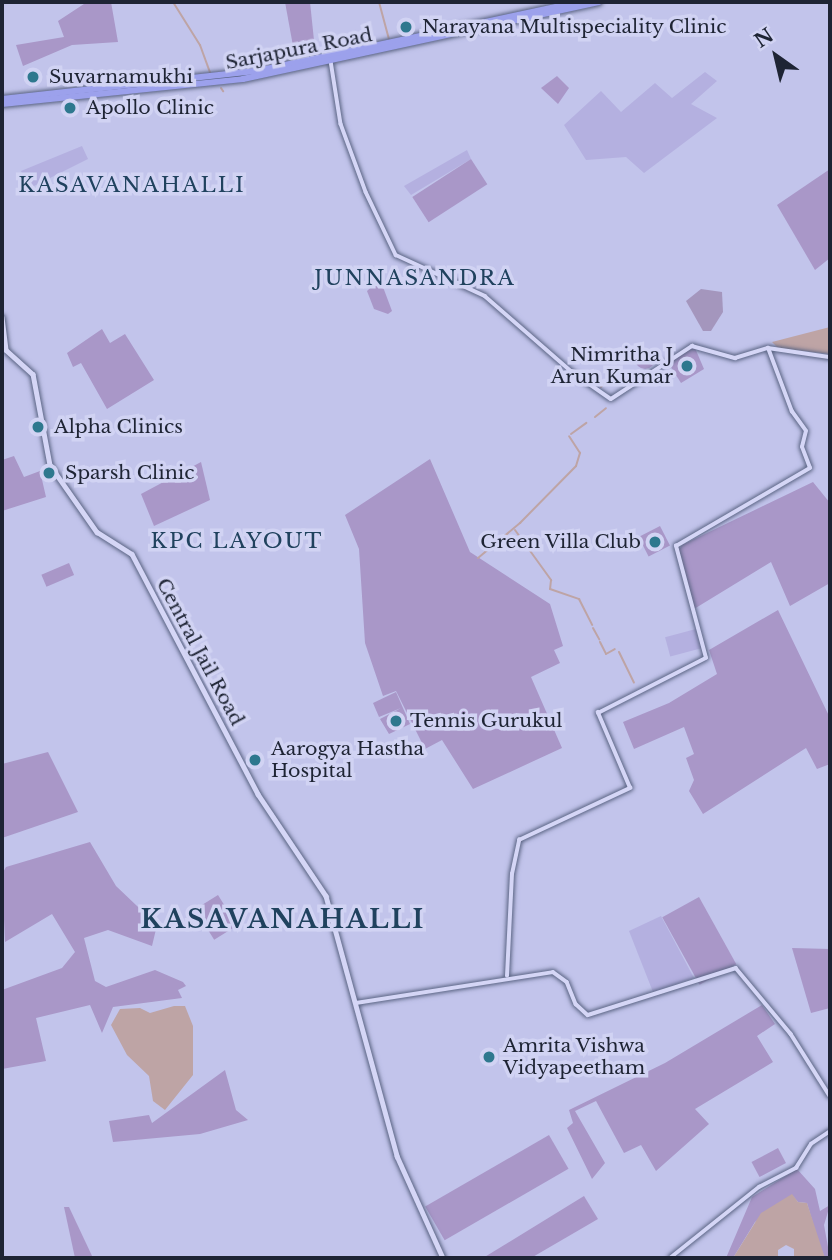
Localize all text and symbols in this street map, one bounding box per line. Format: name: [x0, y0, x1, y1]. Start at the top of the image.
place label: Narayana Multispeciality Clinic: [422, 16, 727, 38]
marker: Narayana Multispeciality Clinic: [396, 17, 416, 37]
north arrow: [741, 21, 811, 91]
street label: Sarjapura Road: [224, 24, 374, 74]
text: N: [750, 24, 778, 53]
place label: Suvarnamukhi: [49, 66, 193, 88]
marker: Suvarnamukhi: [23, 67, 43, 87]
place label: Apollo Clinic: [86, 97, 214, 119]
marker: Apollo Clinic: [60, 98, 80, 118]
district label: KASAVANAHALLI: [20, 172, 244, 198]
district label: JUNNASANDRA: [316, 265, 514, 291]
place label: Nimritha J Arun Kumar: [551, 344, 673, 388]
marker: Nimritha J Arun Kumar: [679, 358, 695, 374]
place label: Alpha Clinics: [54, 416, 183, 438]
marker: Alpha Clinics: [28, 417, 48, 437]
place label: Sparsh Clinic: [65, 462, 194, 484]
marker: Sparsh Clinic: [39, 463, 59, 483]
district label: KPC LAYOUT: [152, 528, 322, 554]
place label: Green Villa Club: [479, 531, 641, 553]
marker: Green Villa Club: [647, 534, 663, 550]
street label: Central Jail Road: [152, 574, 248, 730]
place label: Tennis Gurukul: [410, 710, 563, 732]
marker: Tennis Gurukul: [388, 713, 404, 729]
place label: Aarogya Hastha Hospital: [271, 738, 424, 782]
marker: Aarogya Hastha Hospital: [245, 750, 265, 770]
district label: KASAVANAHALLI: [142, 904, 424, 936]
place label: Amrita Vishwa Vidyapeetham: [503, 1035, 646, 1079]
marker: Amrita Vishwa Vidyapeetham: [481, 1049, 497, 1065]

